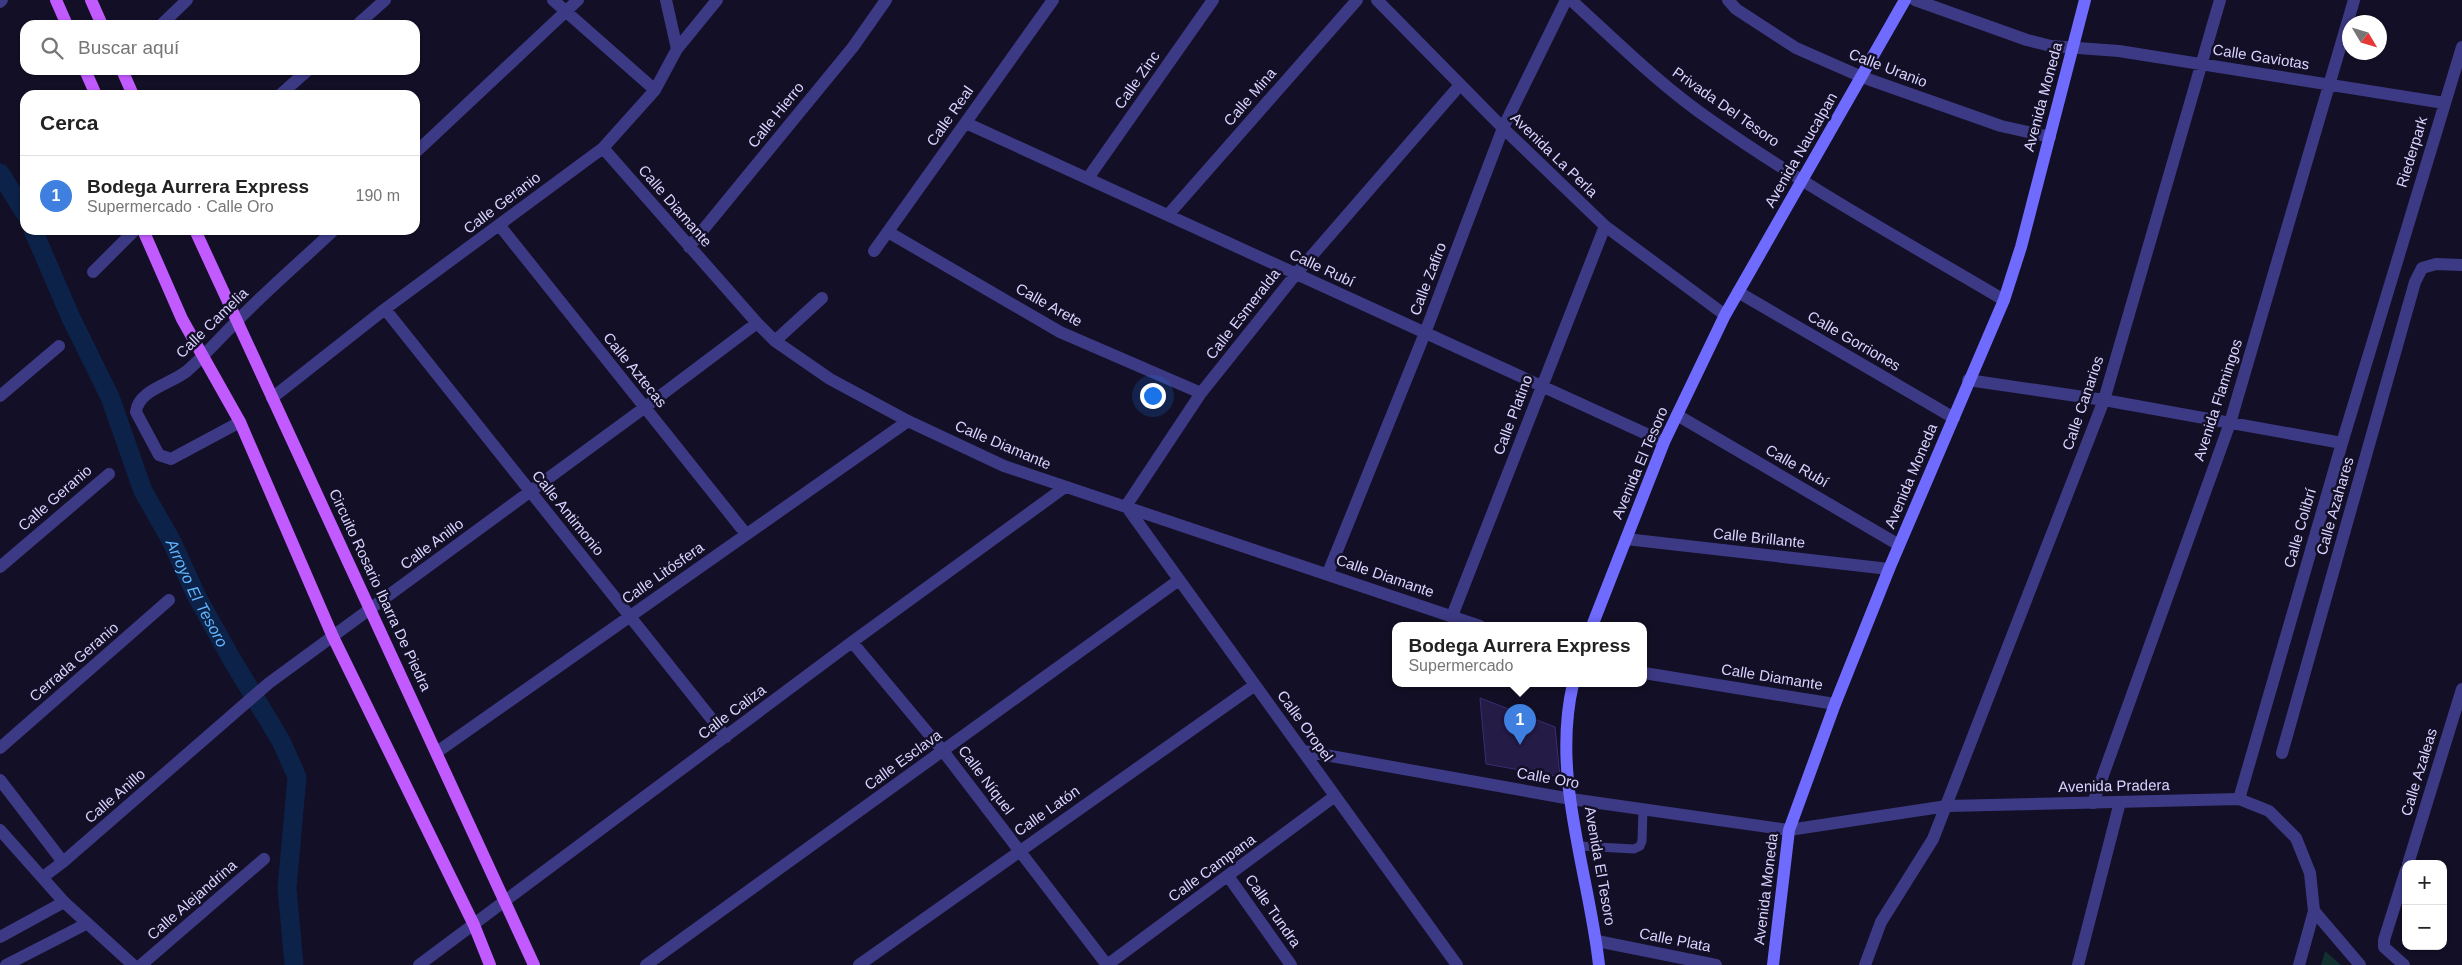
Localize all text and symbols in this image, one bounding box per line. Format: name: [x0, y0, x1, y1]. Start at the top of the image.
north arrow: [2342, 15, 2387, 60]
search box: [20, 20, 420, 75]
icon: search: [38, 34, 66, 62]
text: Buscar aquí: [78, 37, 179, 58]
street label: Avenida Moneda: [2020, 40, 2065, 153]
street label: Calle Gaviotas: [2212, 40, 2311, 73]
street label: Calle Uranio: [1847, 45, 1930, 90]
street label: Calle Zinc: [1111, 47, 1163, 112]
street label: Privada Del Tesoro: [1670, 63, 1783, 150]
street label: Calle Mina: [1220, 64, 1280, 129]
street label: Calle Hierro: [744, 79, 807, 151]
street label: Calle Real: [923, 82, 976, 149]
street label: Avenida Naucalpan: [1761, 89, 1840, 210]
street label: Avenida La Perla: [1507, 109, 1602, 201]
text: Cerca: [40, 111, 98, 134]
street label: Riederpark: [2393, 114, 2431, 189]
street label: Calle Diamante: [635, 161, 715, 250]
street label: Calle Geranio: [460, 168, 543, 237]
text: Bodega Aurrera Express: [87, 176, 309, 197]
text: 1: [52, 187, 60, 204]
text: 190 m: [356, 187, 400, 204]
text: Supermercado · Calle Oro: [87, 198, 274, 215]
street label: Calle Zafiro: [1406, 240, 1449, 318]
street label: Calle Rubí: [1287, 245, 1358, 290]
street label: Calle Esmeralda: [1202, 265, 1284, 362]
street label: Calle Arete: [1013, 279, 1085, 330]
street label: Calle Camelia: [172, 284, 252, 361]
street label: Calle Gorriones: [1805, 307, 1904, 374]
street label: Calle Aztecas: [600, 329, 671, 410]
street label: Avenida Flamingos: [2190, 337, 2245, 463]
street label: Calle Canarios: [2058, 354, 2107, 452]
street label: Calle Platino: [1490, 372, 1536, 457]
your location: [1140, 383, 1166, 409]
street label: Avenida El Tesoro: [1608, 404, 1671, 522]
street label: Calle Diamante: [953, 417, 1054, 472]
street label: Avenida Moneda: [1881, 420, 1941, 531]
street label: Calle Rubí: [1763, 441, 1833, 491]
street label: Calle Azahares: [2312, 455, 2357, 557]
street label: Calle Geranio: [14, 461, 95, 534]
street label: Calle Antimonio: [529, 467, 608, 559]
street label: Calle Colibrí: [2280, 485, 2319, 569]
street label: Circuito Rosario Ibarra De Piedra: [326, 486, 435, 694]
street label: Calle Anillo: [397, 514, 466, 573]
street label: Calle Brillante: [1712, 524, 1806, 551]
water label: Arroyo El Tesoro: [162, 535, 231, 650]
street label: Calle Litósfera: [619, 538, 707, 607]
street label: Calle Diamante: [1334, 551, 1436, 600]
street label: Cerrada Geranio: [26, 619, 121, 705]
popup: [1392, 622, 1647, 687]
text: Bodega Aurrera Express: [1408, 635, 1631, 656]
text: Supermercado: [1408, 657, 1513, 674]
street label: Calle Diamante: [1720, 660, 1824, 693]
street label: Calle Caliza: [695, 680, 769, 742]
street label: Calle Oropel: [1274, 687, 1337, 764]
pin: 1: [1504, 704, 1536, 745]
street label: Calle Esclava: [861, 726, 945, 793]
street label: Calle Azaleas: [2397, 726, 2440, 818]
street label: Calle Níquel: [955, 742, 1018, 817]
street label: Calle Oro: [1515, 764, 1581, 791]
street label: Calle Anillo: [81, 765, 148, 826]
street label: Avenida Pradera: [2058, 776, 2171, 795]
street label: Calle Latón: [1011, 782, 1083, 839]
street label: Avenida El Tesoro: [1582, 805, 1619, 927]
street label: Calle Campana: [1165, 830, 1259, 905]
street label: Avenida Moneda: [1750, 832, 1781, 946]
street label: Calle Alejandrina: [144, 856, 240, 943]
map controls: [2402, 860, 2447, 950]
button: +: [2402, 860, 2447, 905]
street label: Calle Tundra: [1242, 871, 1305, 951]
button: −: [2402, 905, 2447, 950]
street label: Calle Plata: [1638, 924, 1713, 955]

